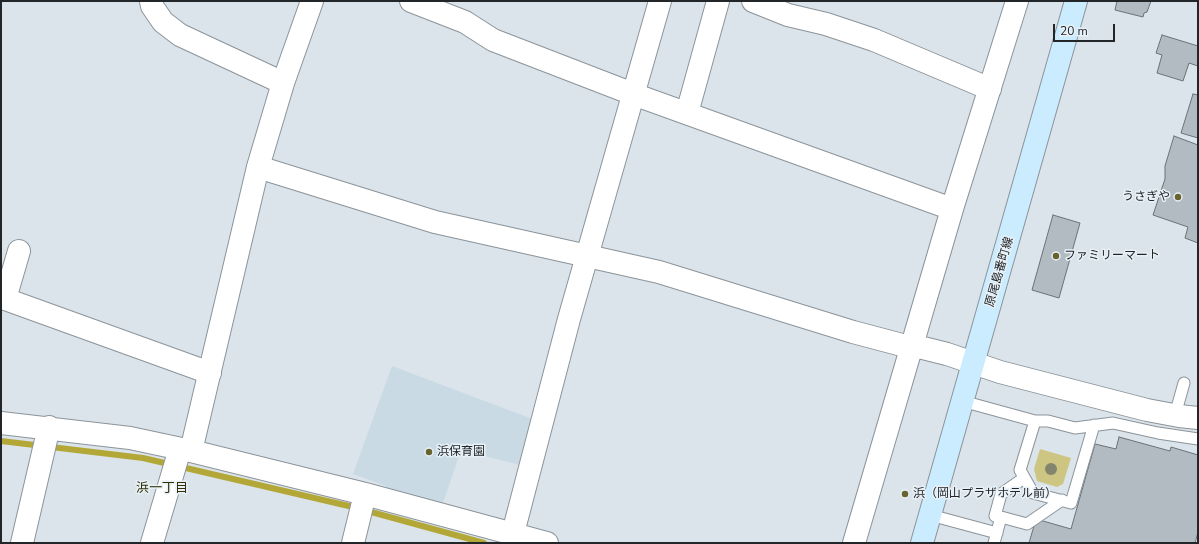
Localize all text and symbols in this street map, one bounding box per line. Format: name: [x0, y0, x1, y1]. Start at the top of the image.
scale bar: [1055, 16, 1117, 42]
text: 20 m: [1060, 23, 1088, 39]
place label: うさぎや: [1122, 190, 1170, 204]
marker: うさぎや: [1173, 192, 1183, 202]
street label: 原尾島番町線: [983, 235, 1017, 309]
place label: ファミリーマート: [1064, 249, 1160, 263]
marker: ファミリーマート: [1051, 251, 1061, 261]
place label: 浜保育園: [437, 445, 485, 459]
marker: 浜保育園: [424, 447, 434, 457]
district label: 浜一丁目: [136, 481, 188, 497]
place label: 浜（岡山プラザホテル前）: [913, 487, 1057, 501]
marker: 浜（岡山プラザホテル前）: [900, 489, 910, 499]

